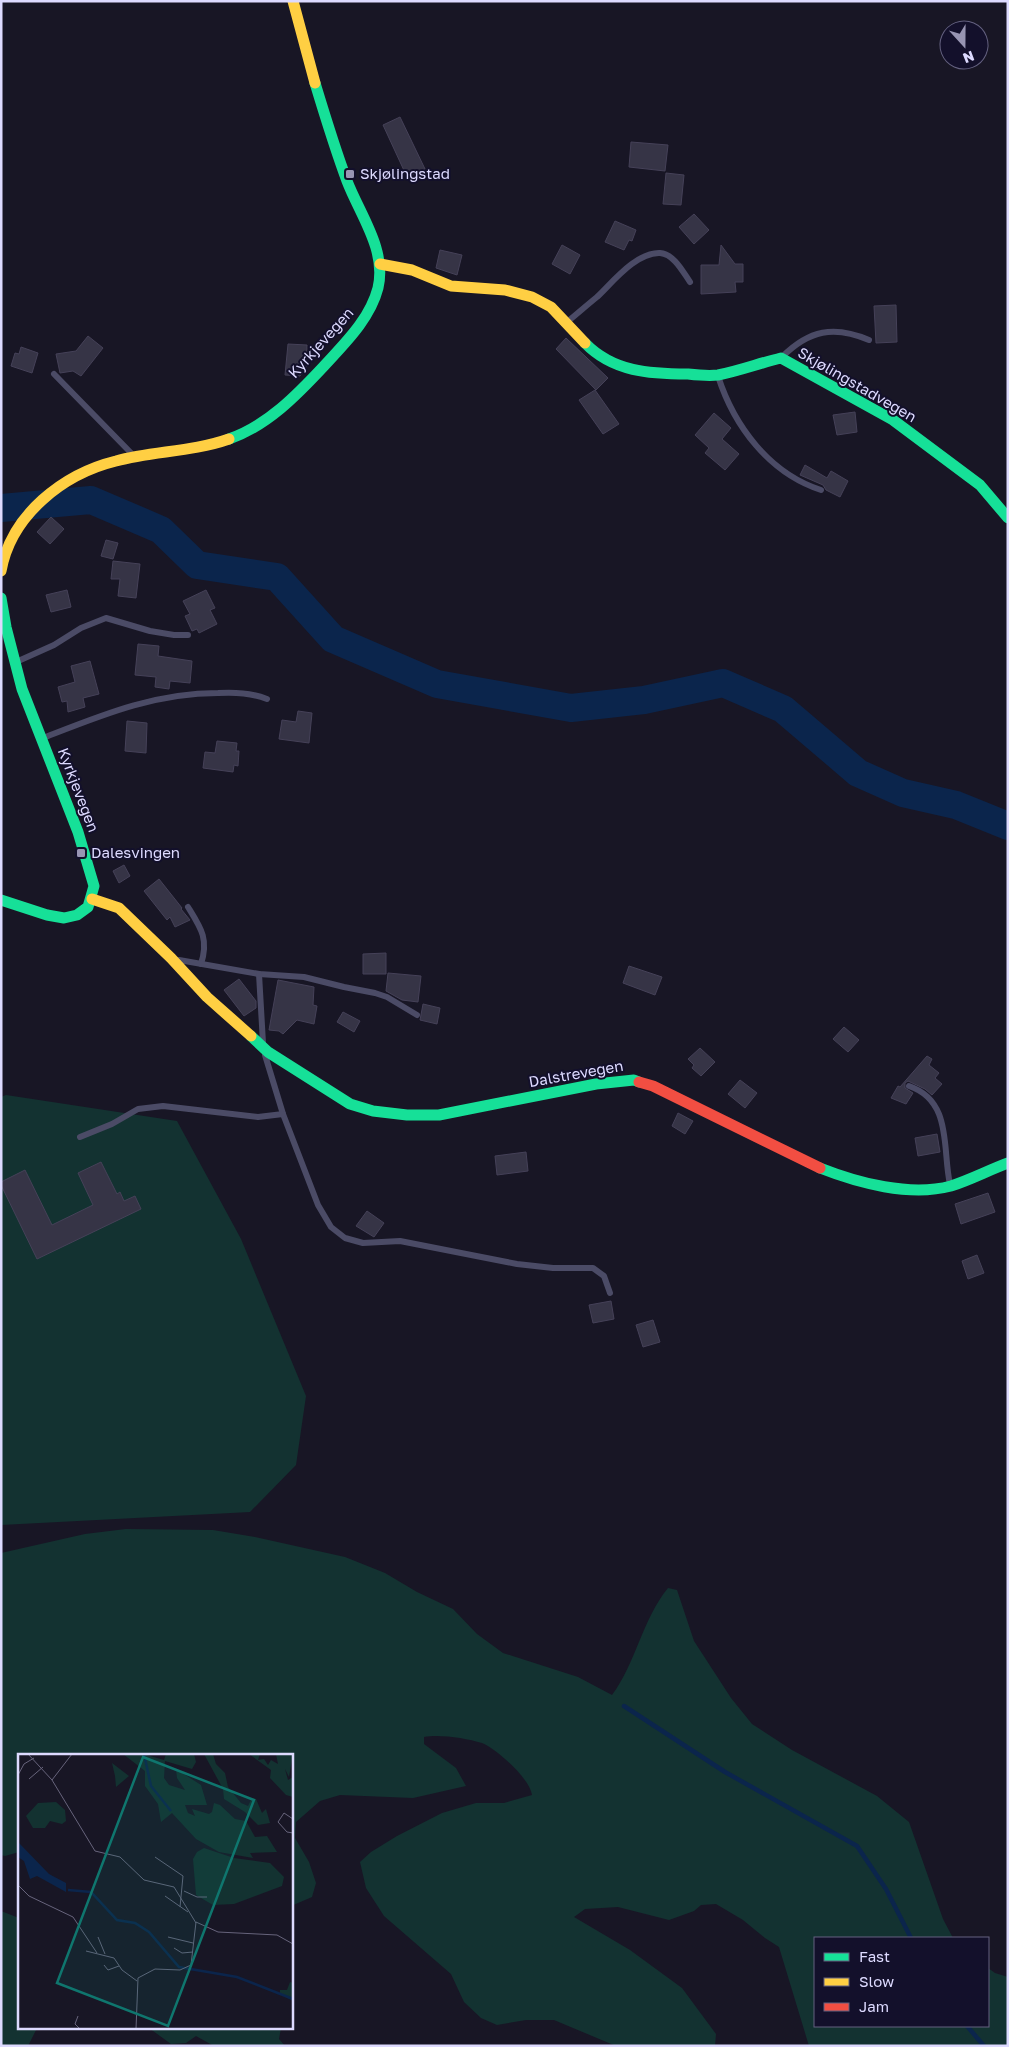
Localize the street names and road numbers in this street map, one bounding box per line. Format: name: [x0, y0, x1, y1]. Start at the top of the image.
street label: Kyrkjevegen: [284, 303, 357, 381]
street label: Skjølingstadvegen: [795, 343, 920, 425]
street label: Kyrkjevegen: [55, 745, 103, 834]
street label: Dalstrevegen: [527, 1056, 625, 1090]

